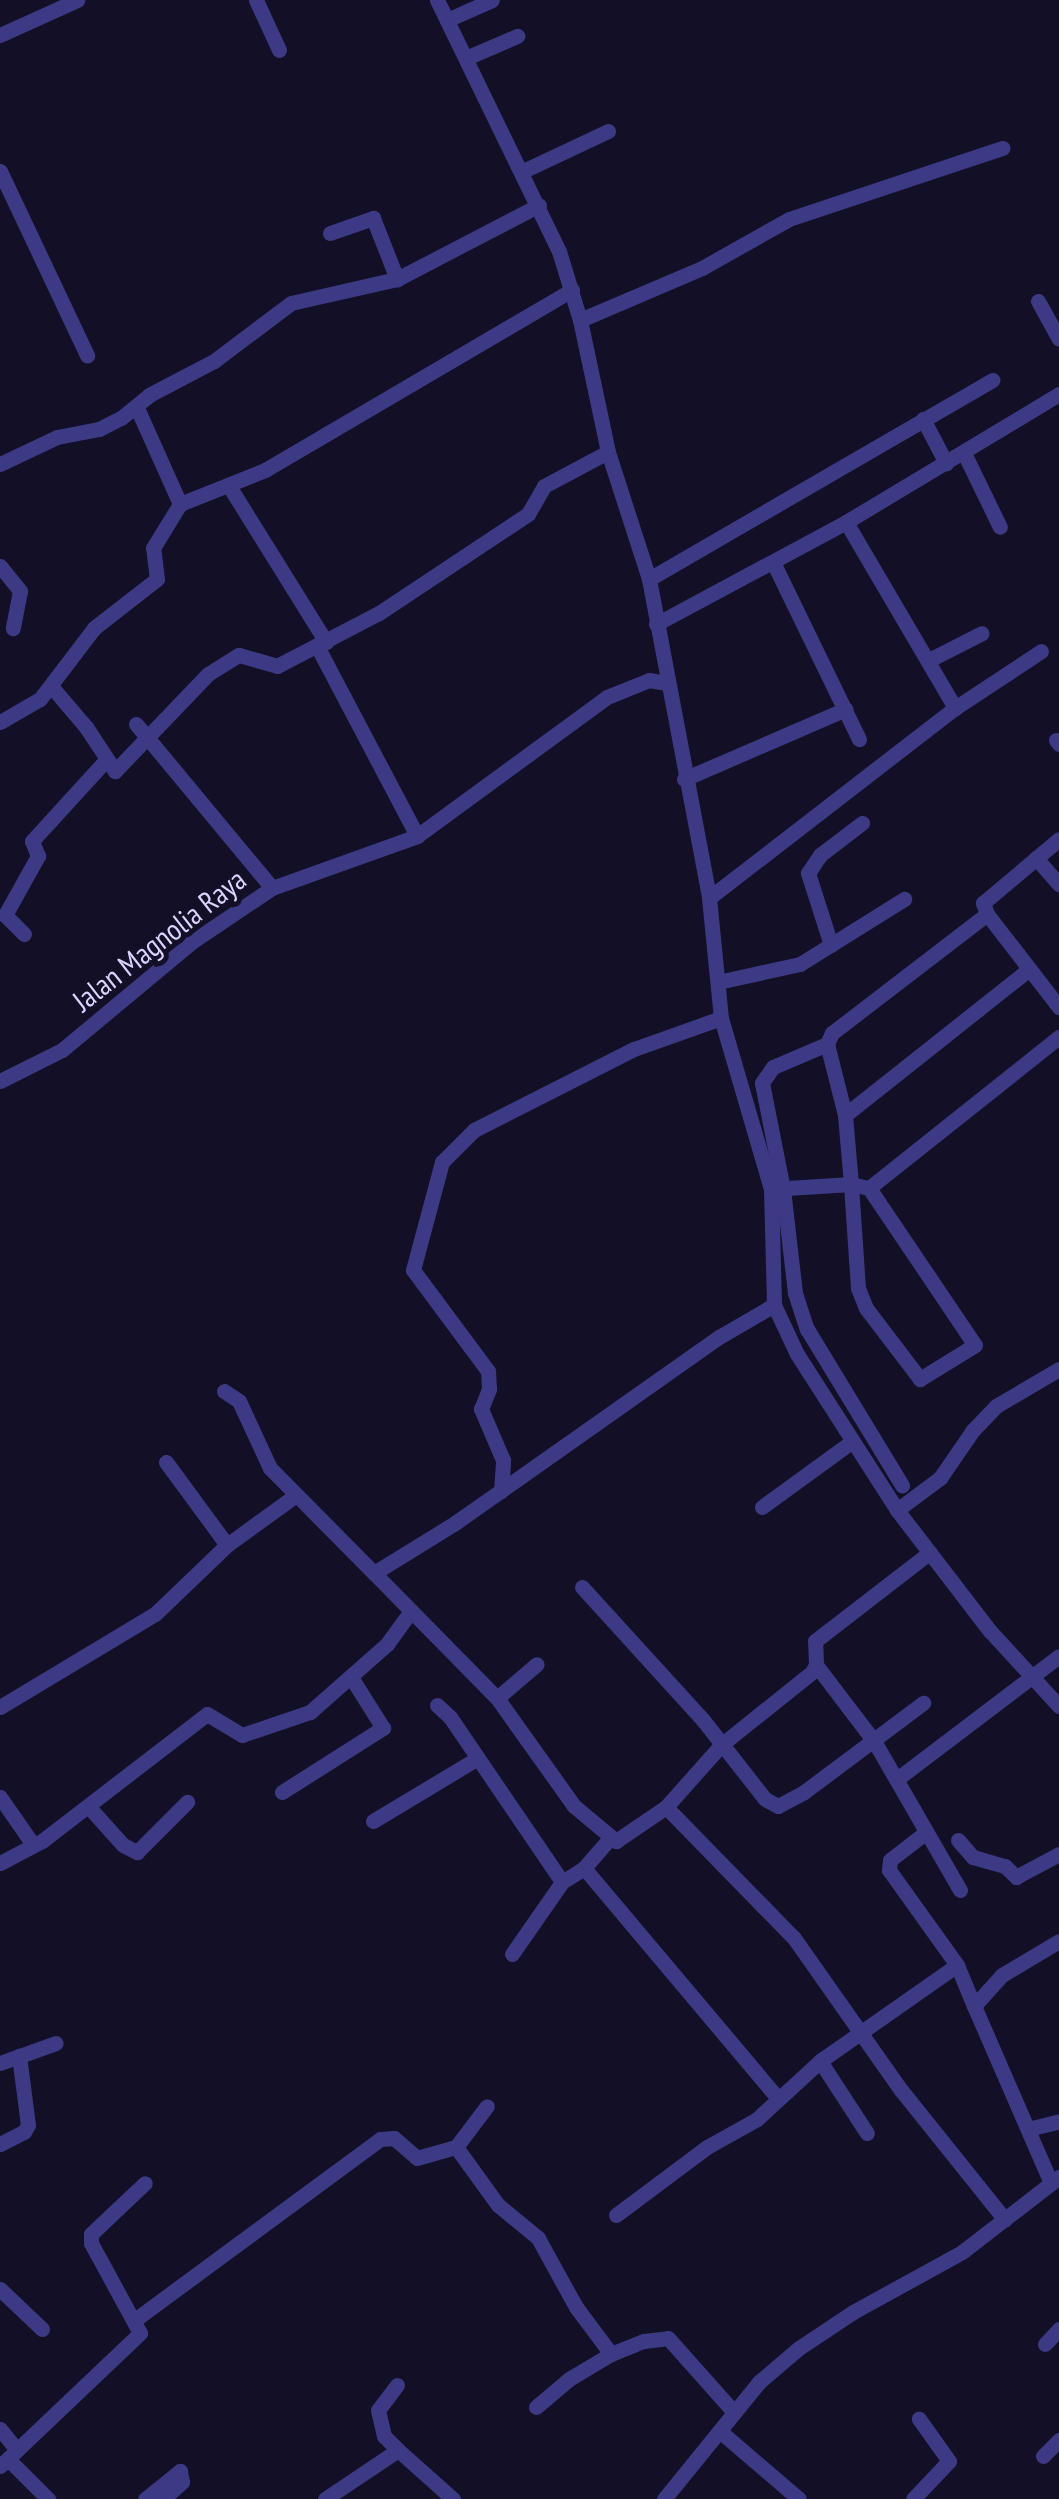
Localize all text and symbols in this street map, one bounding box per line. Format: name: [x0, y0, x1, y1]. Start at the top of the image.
street label: Jalan Magnolia Raya: [65, 861, 253, 1019]

